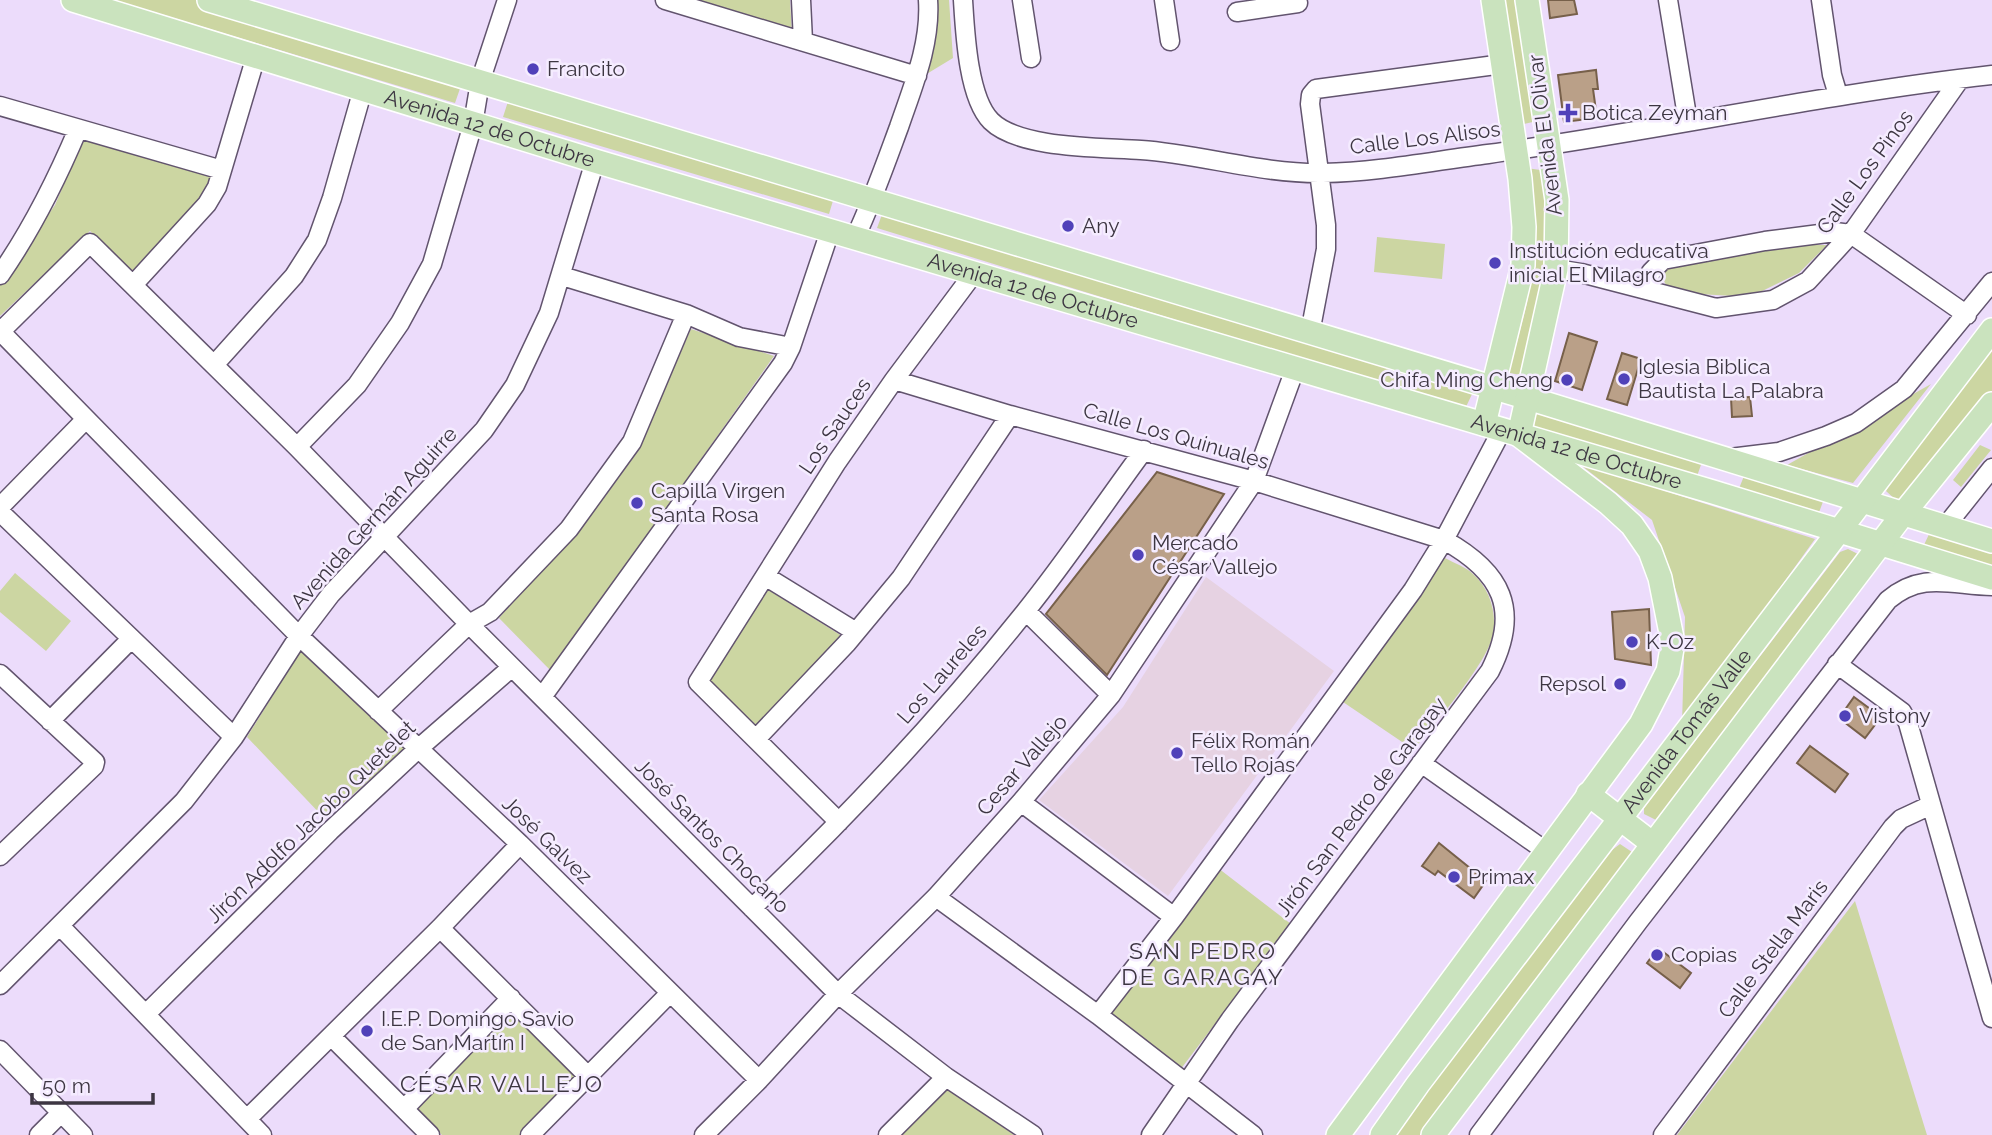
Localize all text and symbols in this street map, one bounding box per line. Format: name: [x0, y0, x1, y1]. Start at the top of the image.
street label: Avenida El Olivar: [1522, 52, 1567, 217]
place label: Francito: [547, 56, 625, 81]
marker: Francito: [525, 61, 541, 77]
street label: Avenida 12 de Octubre: [382, 84, 598, 172]
place label: Botica Zeyman: [1582, 100, 1728, 125]
marker: Botica Zeyman: [1560, 105, 1576, 121]
street label: Calle Los Pinos: [1811, 105, 1918, 239]
street label: Calle Los Alisos: [1348, 116, 1502, 159]
place label: Any: [1082, 213, 1120, 238]
marker: Any: [1060, 218, 1076, 234]
place label: Institución educativa inicial El Milagro: [1509, 238, 1709, 287]
street label: Avenida 12 de Octubre: [925, 247, 1141, 333]
marker: Institución educativa inicial El Milagro: [1487, 255, 1503, 271]
place label: Iglesia Biblica Bautista La Palabra: [1638, 354, 1824, 403]
place label: Chifa Ming Cheng: [1380, 367, 1553, 392]
marker: Iglesia Biblica Bautista La Palabra: [1616, 371, 1632, 387]
marker: Chifa Ming Cheng: [1559, 372, 1575, 388]
street label: Los Sauces: [793, 373, 876, 479]
street label: Calle Los Quinuales: [1080, 397, 1272, 474]
street label: Avenida 12 de Octubre: [1468, 408, 1685, 494]
street label: Avenida Germán Aguirre: [285, 421, 462, 614]
place label: Capilla Virgen Santa Rosa: [651, 478, 785, 527]
marker: Capilla Virgen Santa Rosa: [629, 495, 645, 511]
place label: Mercado César Vallejo: [1152, 530, 1277, 579]
marker: Mercado César Vallejo: [1130, 547, 1146, 563]
street label: Los Laureles: [892, 619, 992, 729]
place label: K-Oz: [1646, 629, 1694, 654]
marker: K-Oz: [1624, 634, 1640, 650]
street label: Avenida Tomás Valle: [1616, 644, 1757, 818]
place label: Repsol: [1539, 671, 1606, 696]
marker: Repsol: [1612, 676, 1628, 692]
street label: Jirón San Pedro de Garagay: [1270, 692, 1451, 921]
place label: Vistony: [1859, 703, 1931, 728]
marker: Vistony: [1837, 708, 1853, 724]
street label: Cesar Vallejo: [971, 709, 1072, 820]
street label: Jirón Adolfo Jacobo Quetelet: [201, 715, 420, 928]
place label: Félix Román Tello Rojas: [1191, 728, 1310, 777]
marker: Félix Román Tello Rojas: [1169, 745, 1185, 761]
street label: José Santos Chocano: [630, 753, 795, 918]
street label: José Galvez: [497, 791, 598, 889]
place label: Primax: [1468, 864, 1535, 889]
marker: Primax: [1446, 869, 1462, 885]
street label: Calle Stella Maris: [1712, 875, 1833, 1023]
district label: SAN PEDRO DE GARAGAY: [1121, 937, 1285, 990]
place label: Copias: [1671, 942, 1737, 967]
marker: Copias: [1649, 947, 1665, 963]
place label: I.E.P. Domingo Savio de San Martín I: [381, 1006, 574, 1055]
marker: I.E.P. Domingo Savio de San Martín I: [359, 1023, 375, 1039]
scale bar: [32, 1062, 152, 1106]
district label: CÉSAR VALLEJO: [400, 1070, 604, 1097]
text: 50 m: [42, 1073, 91, 1098]

